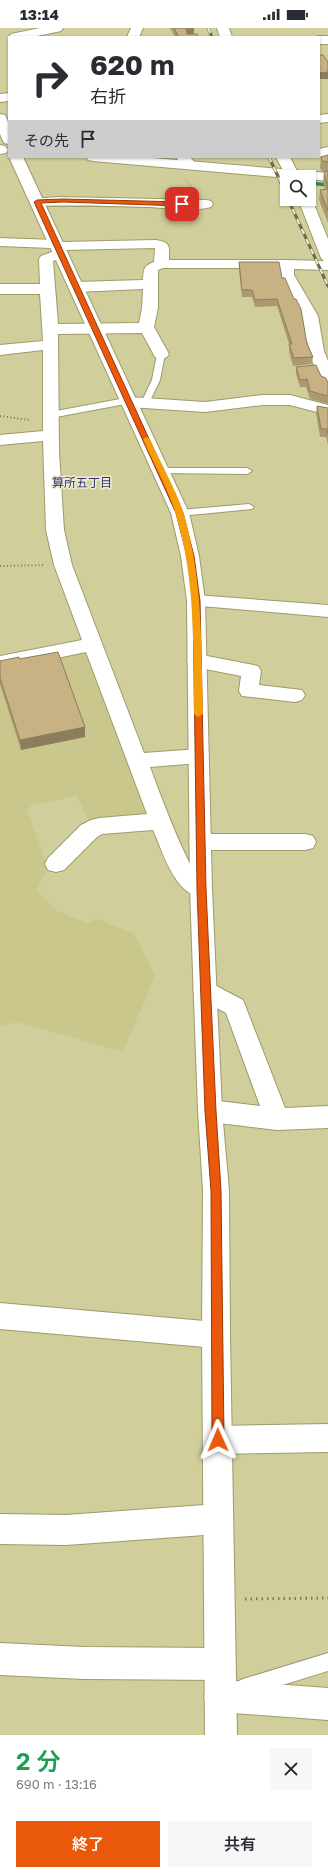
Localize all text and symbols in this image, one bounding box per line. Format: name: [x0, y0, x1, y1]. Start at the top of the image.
text: 13:14: [20, 5, 59, 23]
text: 620 m: [90, 48, 175, 81]
icon: right: [24, 52, 76, 104]
text: 右折: [90, 85, 126, 107]
icon: arrive: [77, 128, 99, 150]
text: その先: [24, 131, 69, 149]
map controls: [280, 170, 316, 206]
button: search: [280, 170, 316, 206]
pin: [165, 187, 199, 221]
icon: arrive: [171, 193, 193, 215]
district label: 算所五丁目: [52, 475, 112, 490]
position arrow: [197, 1419, 239, 1461]
text: 2 分: [16, 1746, 60, 1775]
button: close: [270, 1748, 312, 1790]
text: 690 m · 13:16: [16, 1776, 97, 1792]
button: 終了: [16, 1821, 160, 1867]
button: 共有: [168, 1821, 312, 1867]

